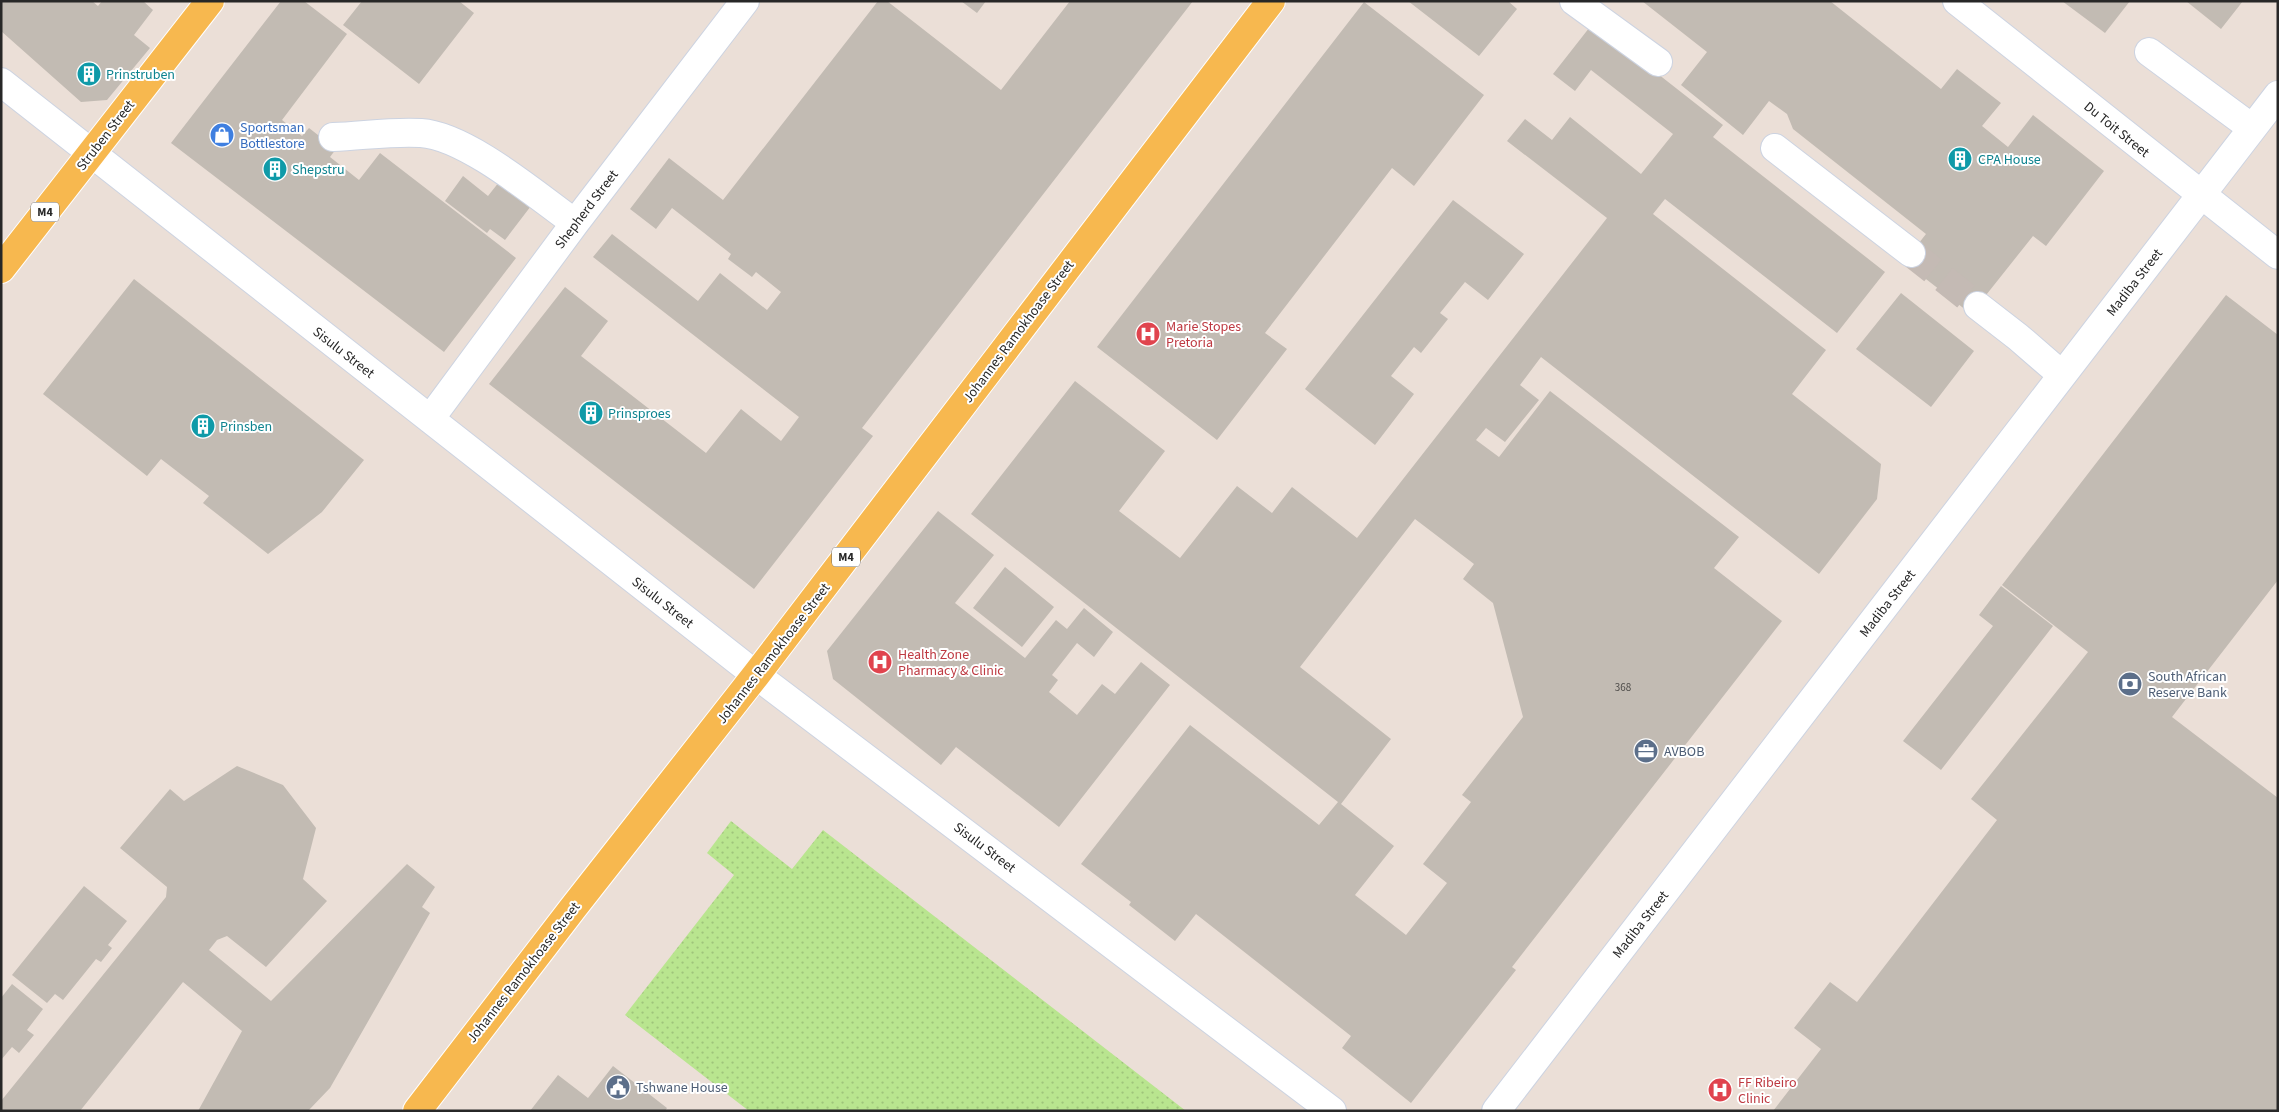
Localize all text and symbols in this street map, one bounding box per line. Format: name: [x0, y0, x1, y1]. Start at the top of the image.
building icon: Prinstruben: [76, 61, 102, 87]
place label: Prinstruben: [106, 65, 175, 85]
street label: Struben Street: [72, 96, 140, 175]
street label: Du Toit Street: [2079, 97, 2154, 163]
place label: Sportsman Bottlestore: [240, 118, 305, 154]
shop icon: Sportsman Bottlestore: [209, 122, 235, 148]
building icon: CPA House: [1947, 146, 1973, 172]
place label: CPA House: [1978, 150, 2041, 170]
building icon: Shepstru: [262, 156, 288, 182]
place label: Shepstru: [292, 160, 345, 180]
street label: Shepherd Street: [550, 166, 623, 253]
road number: M4: [31, 202, 59, 222]
street label: Madiba Street: [2102, 244, 2168, 321]
street label: Johannes Ramokhoase Street: [959, 256, 1079, 407]
place label: Marie Stopes Pretoria: [1166, 317, 1241, 353]
hospital icon: Marie Stopes Pretoria: [1135, 321, 1161, 347]
street label: Sisulu Street: [308, 322, 379, 383]
building icon: Prinsproes: [578, 400, 604, 426]
place label: Prinsproes: [608, 404, 671, 424]
building icon: Prinsben: [190, 413, 216, 439]
place label: Prinsben: [220, 417, 272, 437]
road number: M4: [832, 548, 860, 566]
street label: Madiba Street: [1855, 565, 1921, 642]
street label: Sisulu Street: [627, 572, 698, 633]
street label: Johannes Ramokhoase Street: [712, 579, 835, 728]
place label: Health Zone Pharmacy & Clinic: [898, 645, 1004, 681]
hospital icon: Health Zone Pharmacy & Clinic: [867, 649, 893, 675]
place label: South African Reserve Bank: [2148, 667, 2227, 703]
bank icon: South African Reserve Bank: [2117, 671, 2143, 697]
house number: 368: [1615, 680, 1632, 695]
office icon: AVBOB: [1633, 738, 1659, 764]
place label: AVBOB: [1664, 742, 1704, 762]
street label: Sisulu Street: [949, 818, 1020, 878]
street label: Madiba Street: [1608, 886, 1674, 963]
street label: Johannes Ramokhoase Street: [462, 898, 585, 1047]
place label: FF Ribeiro Clinic: [1738, 1073, 1796, 1109]
public building icon: Tshwane House: [605, 1074, 631, 1100]
hospital icon: FF Ribeiro Clinic: [1707, 1077, 1733, 1103]
place label: Tshwane House: [636, 1078, 728, 1098]

